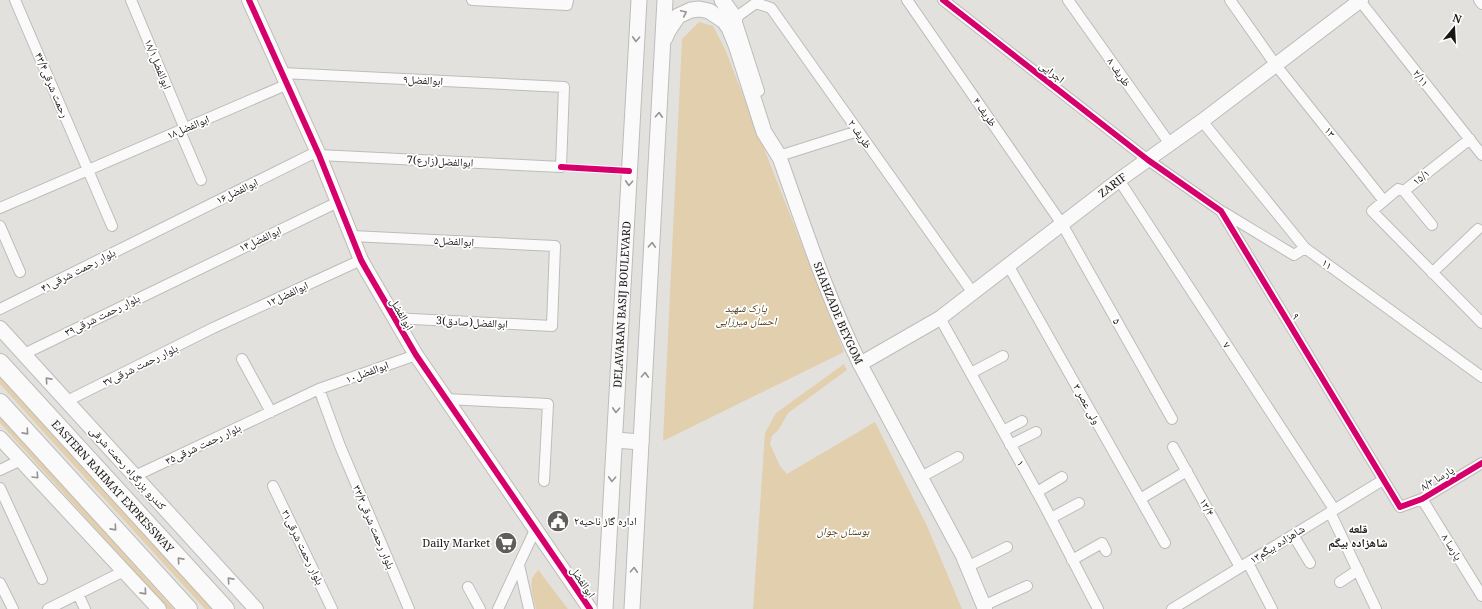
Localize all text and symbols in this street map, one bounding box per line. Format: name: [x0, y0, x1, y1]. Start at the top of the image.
north arrow: [1434, 8, 1474, 48]
one-way arrow: [680, 10, 687, 18]
text: N: [1451, 10, 1464, 27]
street label: ابوالفضل۱۸/۱: [142, 36, 175, 91]
one-way arrow: [632, 36, 641, 42]
street label: ۴۳/۴رحمت شرقی: [32, 50, 73, 120]
street label: ظریف ۸: [1104, 54, 1135, 89]
street label: اجرایی: [1037, 57, 1068, 86]
street label: ۲/۱۱: [1410, 66, 1433, 89]
street label: ابوالفضل۹: [403, 71, 443, 88]
street label: ظریف ۴: [970, 94, 1001, 129]
street label: ابوالفضل۱۸: [164, 111, 211, 142]
one-way arrow: [654, 112, 663, 118]
street label: ظریف ۲: [845, 116, 876, 151]
street label: ۱۳: [1321, 123, 1339, 140]
street label: 7ابوالفضل(زارع): [406, 151, 474, 170]
street label: ۱۵/۱: [1409, 165, 1432, 188]
street label: ZARIF: [1095, 169, 1130, 200]
street label: ابوالفضل۱۶: [213, 174, 260, 207]
one-way arrow: [624, 180, 633, 186]
street label: DELAVARAN BASIJ BOULEVARD: [609, 221, 634, 388]
street label: ابوالفضل۱۴: [236, 222, 283, 255]
street label: ابوالفضل۵: [434, 232, 474, 249]
one-way arrow: [647, 242, 656, 248]
street label: بلوار رحمت شرقی۴۱: [38, 244, 118, 295]
street label: ۱۱: [1319, 255, 1336, 273]
street label: SHAHZADE BEYGOM: [810, 260, 867, 367]
street label: ابوالفضل۱۲: [263, 277, 310, 310]
street label: بلوار رحمت شرقی۳۹: [62, 290, 142, 339]
street label: ابوالفضل: [387, 295, 418, 333]
park label: پارک شهید احسان میرزایی: [716, 300, 778, 328]
street label: ۹: [1289, 310, 1304, 322]
street label: 3ابوالفضل(صادق): [436, 312, 508, 331]
street label: ۵: [1110, 315, 1125, 327]
street label: ۷: [1220, 339, 1235, 351]
street label: بلوار رحمت شرقی۳۷: [100, 340, 180, 389]
street label: ابوالفضل۱۰: [343, 357, 391, 386]
one-way arrow: [641, 372, 649, 378]
one-way arrow: [46, 378, 53, 385]
street label: ولی عصر ۳: [1070, 381, 1105, 427]
one-way arrow: [612, 407, 621, 413]
street label: EASTERN RAHMAT EXPRESSWAY: [49, 416, 178, 555]
street label: بلوار رحمت شرقی۳۵: [162, 419, 243, 468]
street label: کندرو بزرگراه رحمت شرقی: [87, 423, 170, 513]
one-way arrow: [22, 427, 29, 435]
street label: ۱: [1014, 457, 1029, 469]
street label: ۸/۳ پارسا: [1417, 462, 1457, 494]
one-way arrow: [31, 472, 38, 479]
one-way arrow: [608, 476, 617, 482]
street label: بلوار رحمت شرقی۳۳/۳: [350, 482, 399, 571]
street label: ۱۳/۴: [1197, 495, 1218, 518]
street label: بلوار رحمت شرقی۳۱: [279, 507, 328, 587]
public building icon: اداره گاز ناحیه۲: [545, 508, 571, 534]
place label: اداره گاز ناحیه۲: [574, 513, 637, 528]
district label: قلعه شاهزاده بیگم: [1328, 520, 1388, 551]
street label: شاهزاده بیگم۱۳: [1246, 521, 1308, 567]
one-way arrow: [109, 523, 117, 531]
park label: بوستان جوان: [817, 523, 870, 538]
supermarket icon: Daily Market: [493, 530, 519, 556]
street label: ۸ پارسا: [1438, 531, 1466, 563]
place label: Daily Market: [422, 535, 490, 550]
one-way arrow: [177, 557, 184, 564]
street label: ابوالفضل: [567, 563, 599, 600]
one-way arrow: [630, 567, 639, 573]
one-way arrow: [227, 577, 234, 585]
one-way arrow: [139, 587, 146, 595]

